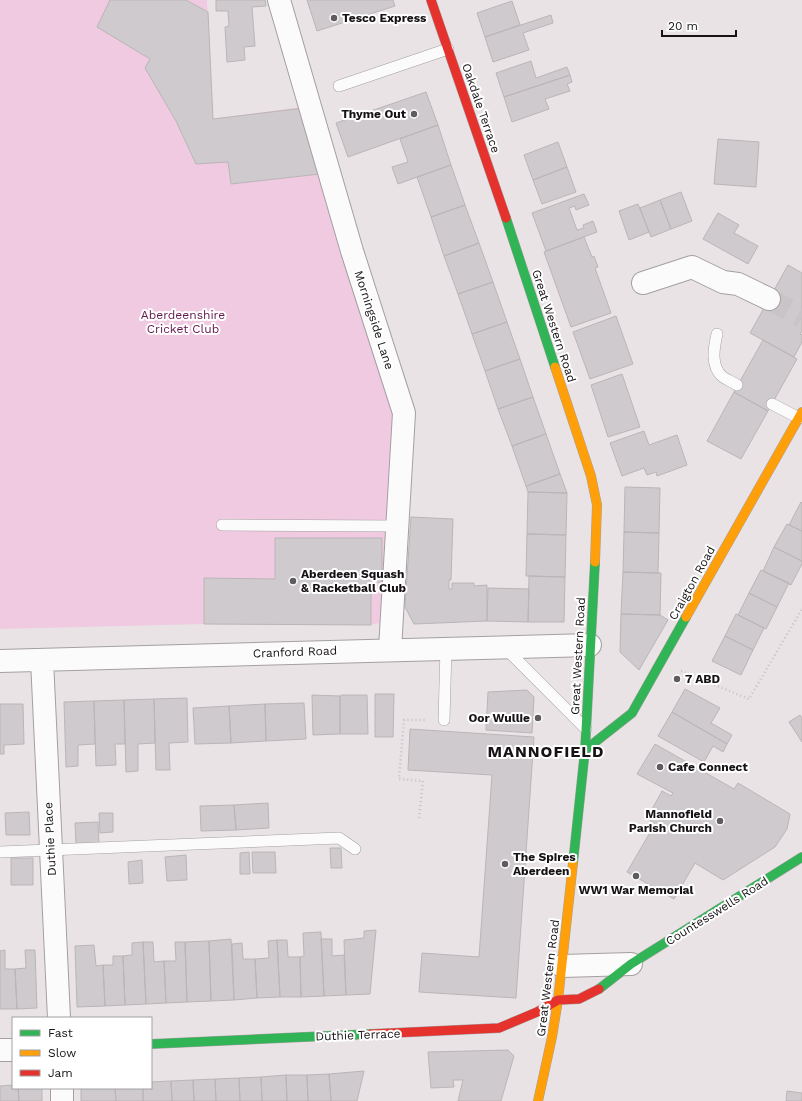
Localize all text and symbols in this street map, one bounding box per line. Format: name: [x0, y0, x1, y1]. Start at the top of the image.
place label: Tesco Express: [342, 11, 427, 25]
scale bar: [662, 12, 736, 38]
marker: Tesco Express: [329, 13, 339, 23]
text: 20 m: [668, 19, 698, 33]
street label: Oakdale Terrace: [459, 61, 503, 155]
place label: Thyme Out: [341, 107, 407, 121]
marker: Thyme Out: [409, 109, 419, 119]
street label: Great Western Road: [529, 268, 579, 384]
street label: Morningside Lane: [351, 269, 397, 371]
park label: Aberdeenshire Cricket Club: [141, 308, 225, 336]
street label: Craigton Road: [666, 544, 718, 622]
place label: Aberdeen Squash & Racketball Club: [301, 567, 407, 595]
marker: Aberdeen Squash & Racketball Club: [288, 576, 298, 586]
street label: Great Western Road: [568, 597, 588, 715]
street label: Cranford Road: [253, 644, 337, 660]
place label: 7 ABD: [685, 672, 721, 686]
marker: 7 ABD: [672, 674, 682, 684]
place label: Oor Wullie: [468, 711, 530, 725]
marker: Oor Wullie: [533, 713, 543, 723]
district label: MANNOFIELD: [488, 742, 605, 761]
place label: Cafe Connect: [668, 760, 748, 774]
marker: Cafe Connect: [655, 762, 665, 772]
street label: Duthie Place: [41, 802, 59, 876]
place label: Mannofield Parish Church: [629, 807, 712, 835]
marker: Mannofield Parish Church: [715, 816, 725, 826]
place label: The Spires Aberdeen: [513, 850, 576, 878]
marker: The Spires Aberdeen: [500, 859, 510, 869]
marker: WW1 War Memorial: [631, 871, 641, 881]
street label: Countesswells Road: [663, 874, 771, 948]
place label: WW1 War Memorial: [579, 883, 694, 897]
street label: Great Western Road: [534, 919, 562, 1037]
legend: [12, 1017, 152, 1089]
text: Fast: [48, 1026, 73, 1040]
street label: Duthie Terrace: [315, 1027, 401, 1043]
text: Slow: [48, 1046, 76, 1060]
text: Jam: [48, 1066, 73, 1080]

